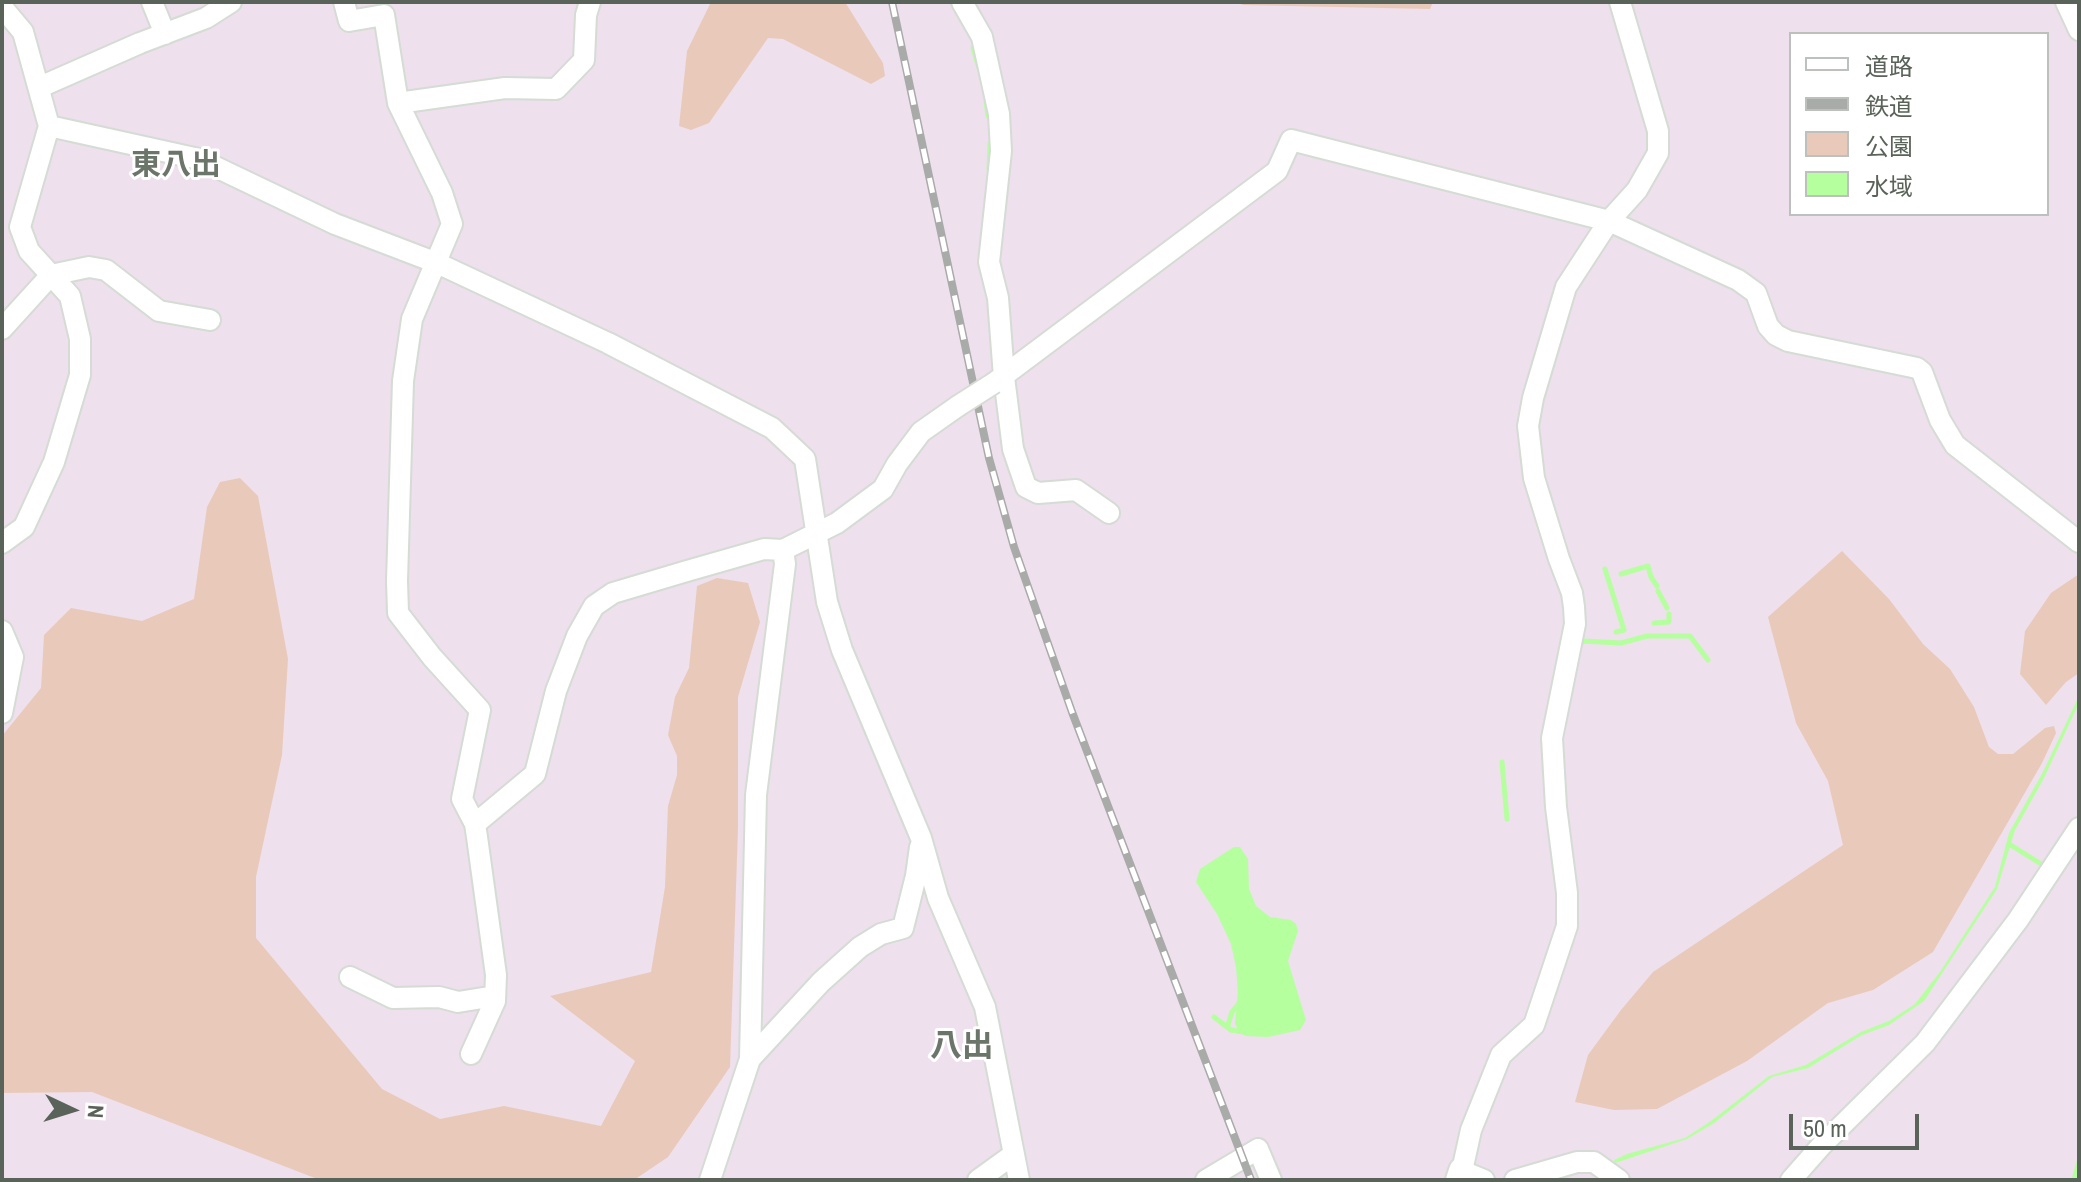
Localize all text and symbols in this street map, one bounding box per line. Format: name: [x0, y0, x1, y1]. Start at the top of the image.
legend: [1789, 32, 2049, 216]
text: 道路: [1865, 50, 1913, 82]
text: 鉄道: [1865, 90, 1913, 122]
text: 公園: [1865, 130, 1913, 162]
district label: 東八出: [131, 148, 221, 184]
text: 水域: [1865, 170, 1913, 202]
district label: 八出: [930, 1028, 994, 1066]
north arrow: [32, 1070, 112, 1150]
scale bar: [1793, 1098, 1923, 1148]
text: N: [81, 1104, 111, 1119]
text: 50 m: [1803, 1112, 1847, 1144]

